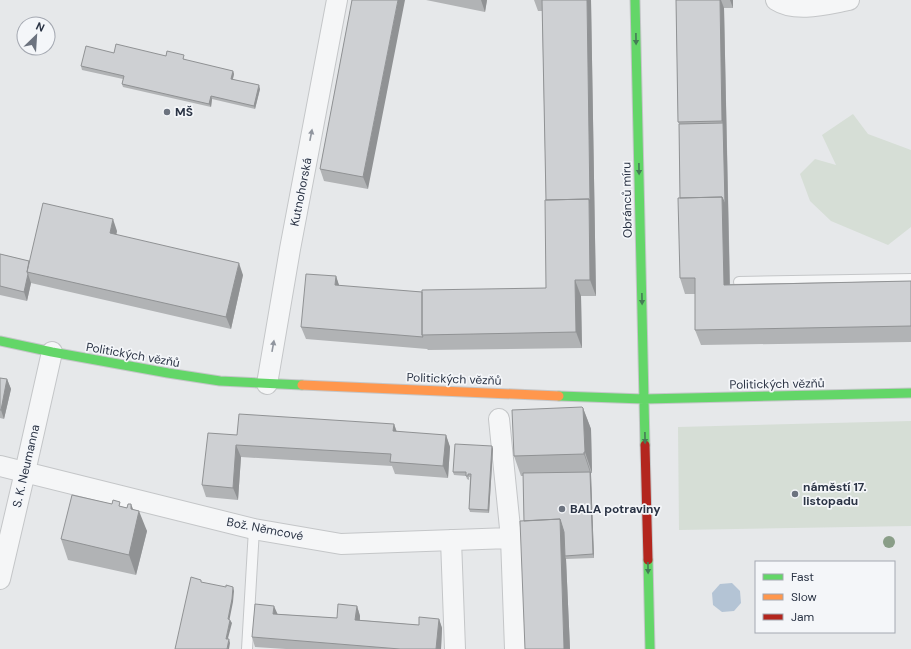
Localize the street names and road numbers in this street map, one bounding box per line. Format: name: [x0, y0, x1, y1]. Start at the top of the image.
street label: Kutnohorská: [287, 156, 315, 228]
street label: Obránců míru: [618, 162, 636, 238]
street label: Politických vězňů: [85, 339, 181, 371]
street label: Politických vězňů: [406, 369, 502, 389]
street label: Politických vězňů: [729, 375, 825, 393]
street label: S. K. Neumanna: [9, 423, 43, 509]
street label: Bož. Němcové: [225, 514, 305, 544]

